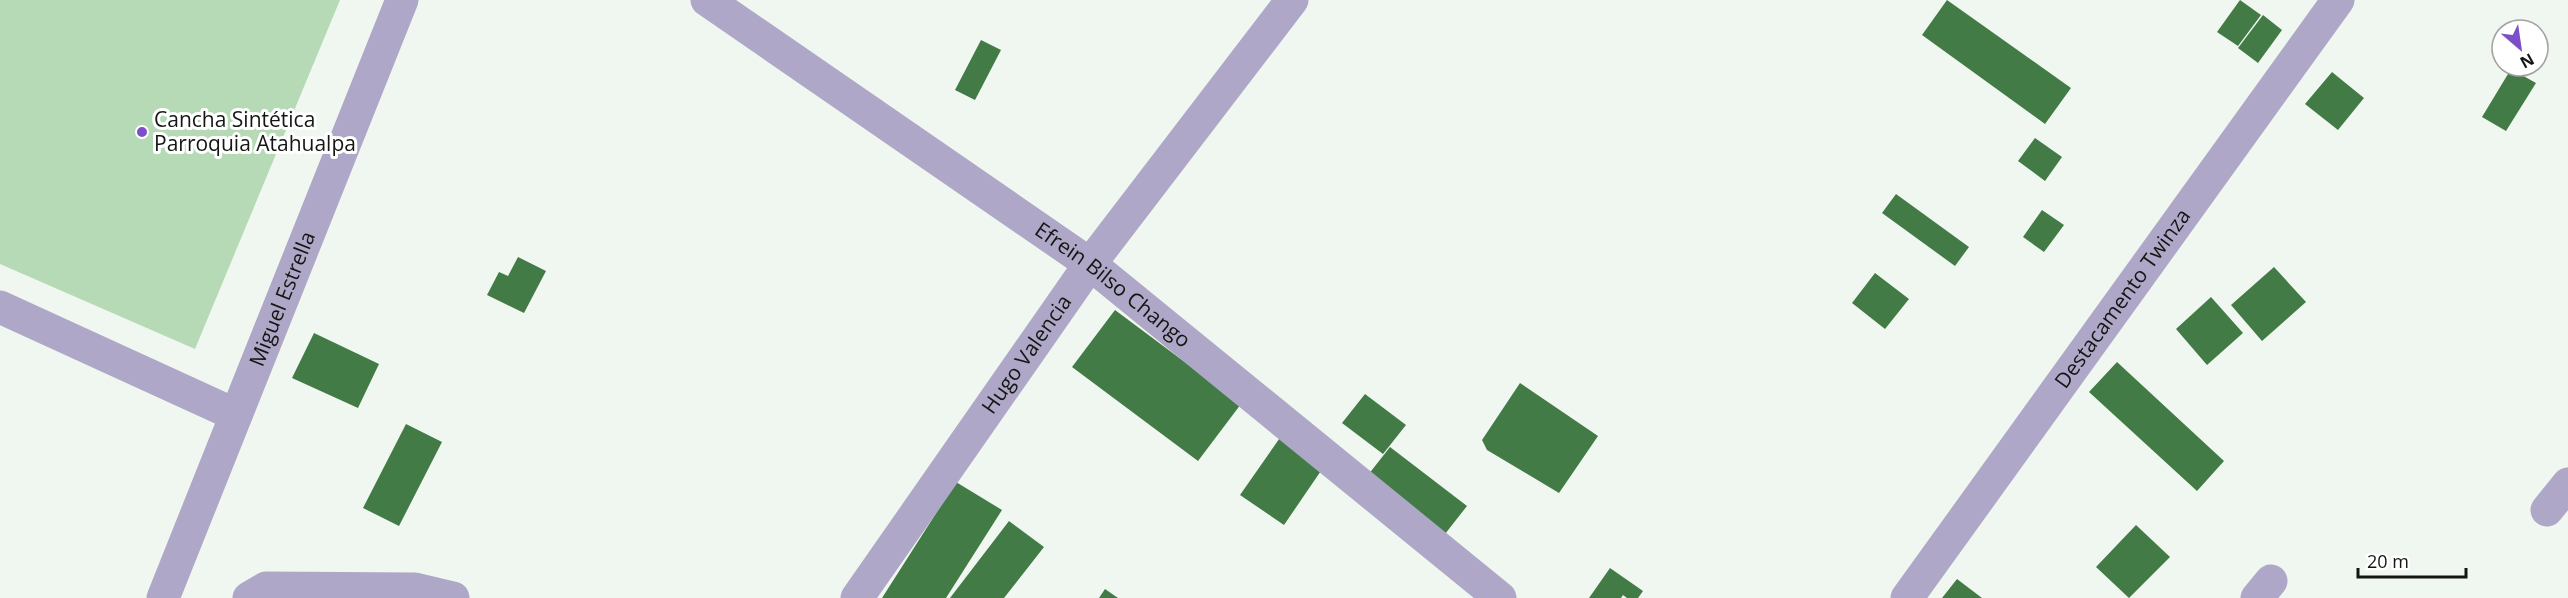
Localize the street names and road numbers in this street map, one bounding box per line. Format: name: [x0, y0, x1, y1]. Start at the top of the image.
street label: Destacamento Twinza: [2048, 203, 2196, 394]
street label: Efrein Bilso Chango: [1030, 215, 1197, 354]
street label: Miguel Estrella: [242, 227, 321, 370]
street label: Hugo Valencia: [975, 289, 1077, 419]

